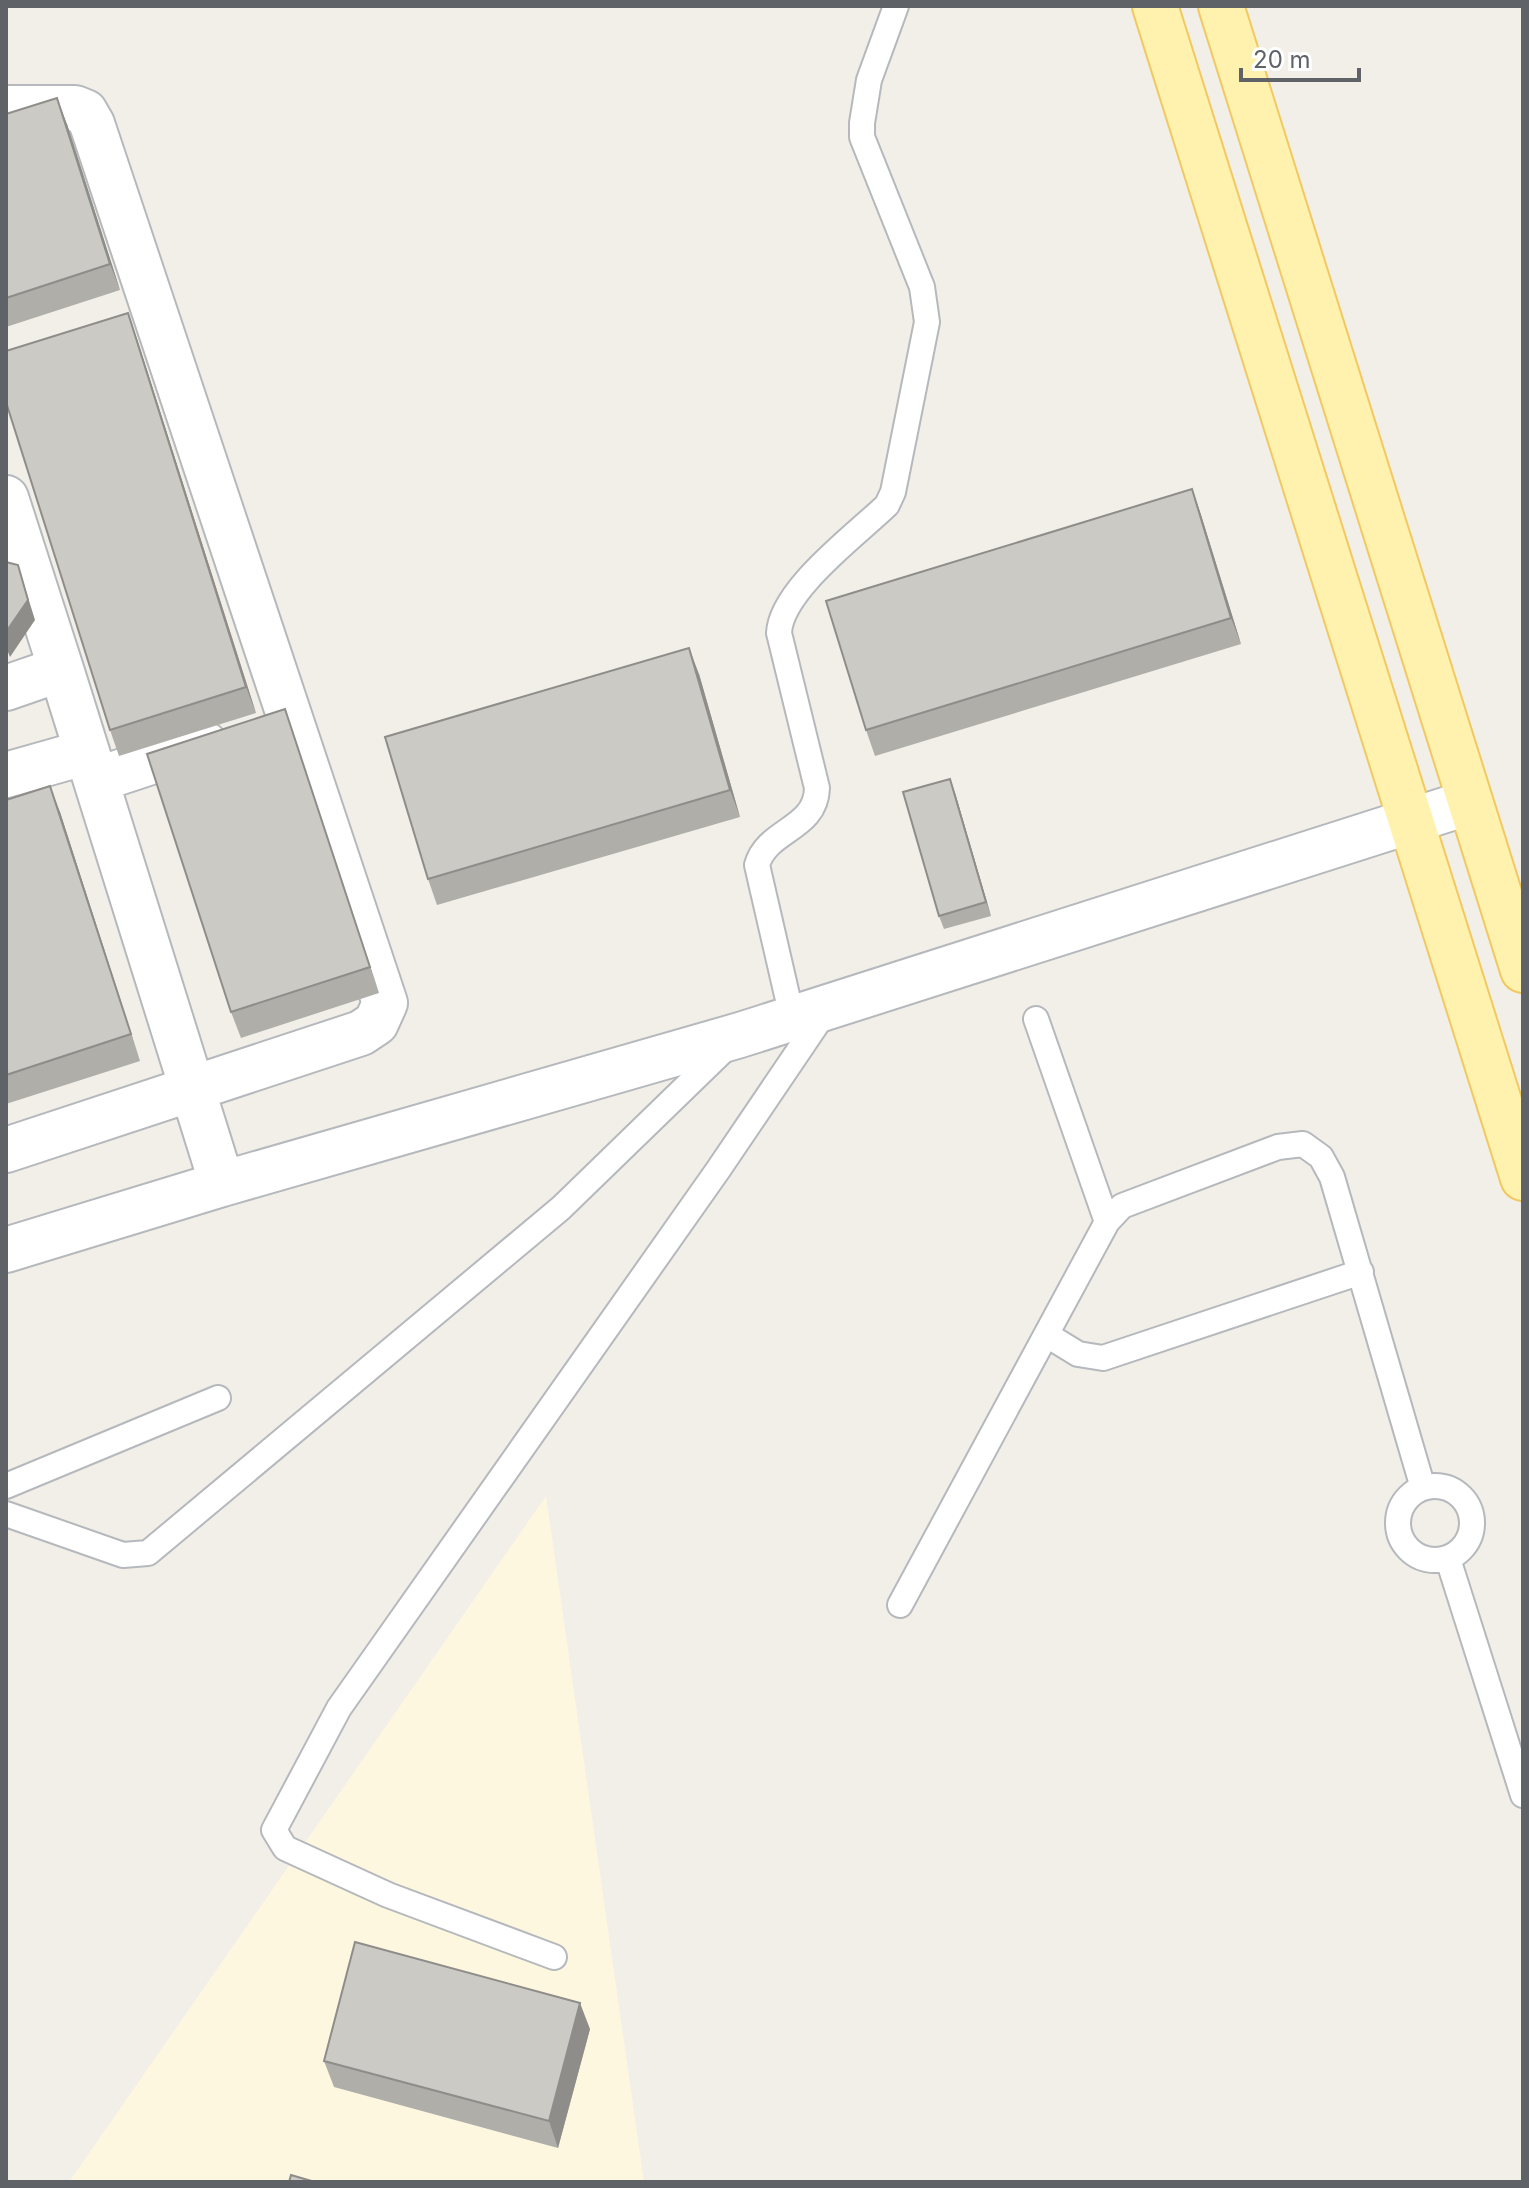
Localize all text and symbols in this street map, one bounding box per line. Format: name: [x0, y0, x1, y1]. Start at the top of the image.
scale bar: [1241, 32, 1359, 82]
text: 20 m: [1253, 45, 1311, 74]

